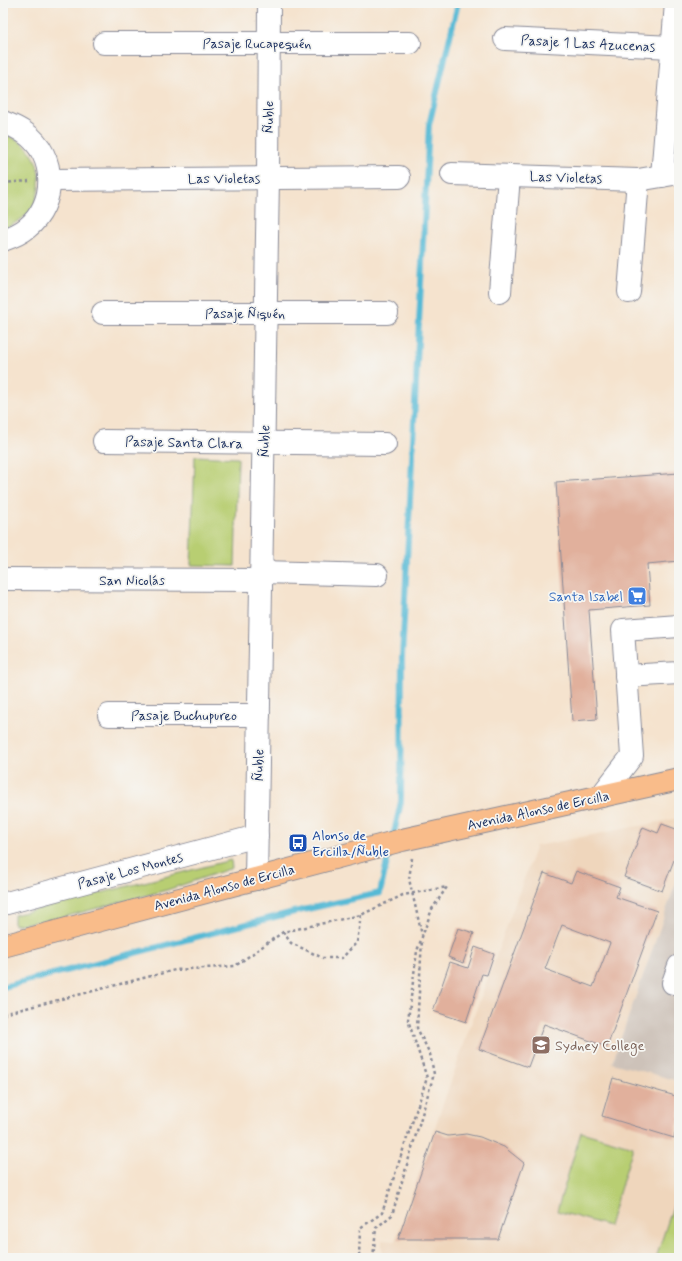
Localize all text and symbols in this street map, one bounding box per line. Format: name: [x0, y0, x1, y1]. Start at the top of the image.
street label: Pasaje 1 Las Azucenas: [520, 31, 656, 57]
street label: Pasaje Rucapequén: [203, 35, 311, 53]
street label: Ñuble: [260, 101, 278, 133]
street label: Las Violetas: [529, 168, 603, 188]
street label: Las Violetas: [188, 170, 261, 188]
street label: Pasaje Ñiquén: [205, 305, 285, 323]
street label: Ñuble: [256, 425, 274, 457]
street label: Pasaje Santa Clara: [125, 433, 243, 453]
street label: San Nicolás: [99, 572, 165, 590]
supermarket icon: Santa Isabel: [626, 585, 648, 607]
place label: Santa Isabel: [549, 588, 623, 606]
street label: Pasaje Buchupureo: [131, 707, 237, 725]
street label: Ñuble: [250, 749, 268, 781]
street label: Avenida Alonso de Ercilla: [465, 787, 611, 835]
place label: Alonso de Ercilla/Ñuble: [312, 827, 389, 861]
bus stop icon: Alonso de Ercilla/Ñuble: [287, 832, 309, 854]
street label: Pasaje Los Montes: [76, 848, 185, 894]
street label: Avenida Alonso de Ercilla: [152, 860, 297, 915]
school or university icon: Sydney College: [530, 1034, 552, 1056]
place label: Sydney College: [555, 1037, 644, 1056]

